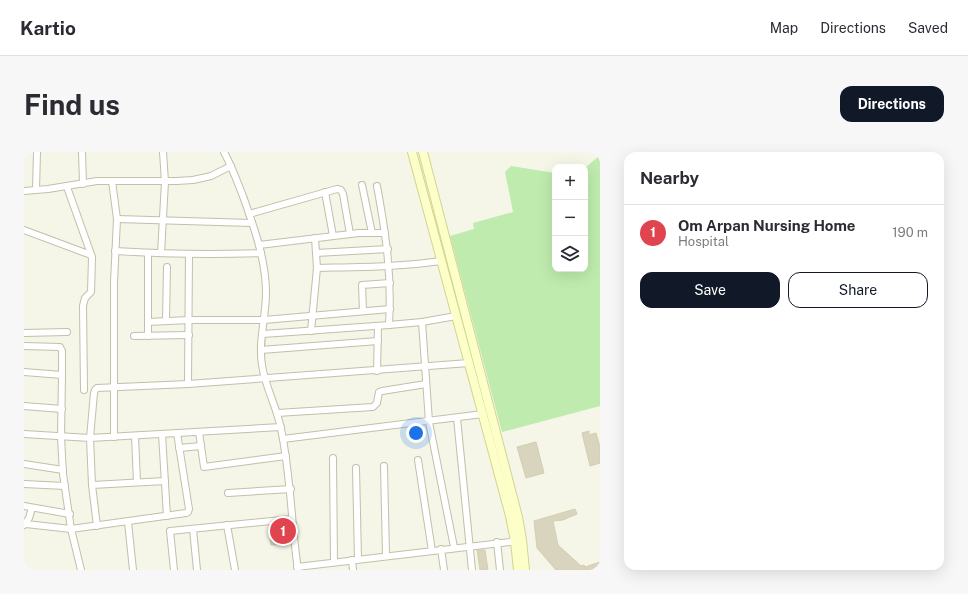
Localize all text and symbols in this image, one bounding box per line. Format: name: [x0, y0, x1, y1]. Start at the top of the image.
text: Kartio: [20, 17, 76, 39]
text: Map: [770, 20, 798, 36]
text: Directions: [820, 20, 886, 36]
text: Saved: [908, 20, 948, 36]
button: Directions: [840, 86, 944, 122]
text: Find us: [24, 88, 120, 121]
map controls: [552, 164, 588, 272]
button: +: [552, 164, 588, 200]
text: Nearby: [640, 168, 699, 188]
button: −: [552, 200, 588, 236]
text: Om Arpan Nursing Home: [678, 217, 856, 234]
text: 1: [650, 225, 656, 240]
text: 190 m: [892, 225, 928, 240]
text: Hospital: [678, 234, 729, 249]
button: layers: [552, 236, 588, 272]
button: Save: [640, 272, 780, 308]
button: Share: [788, 272, 928, 308]
your location: [406, 423, 426, 443]
pin: 1: [270, 516, 296, 546]

